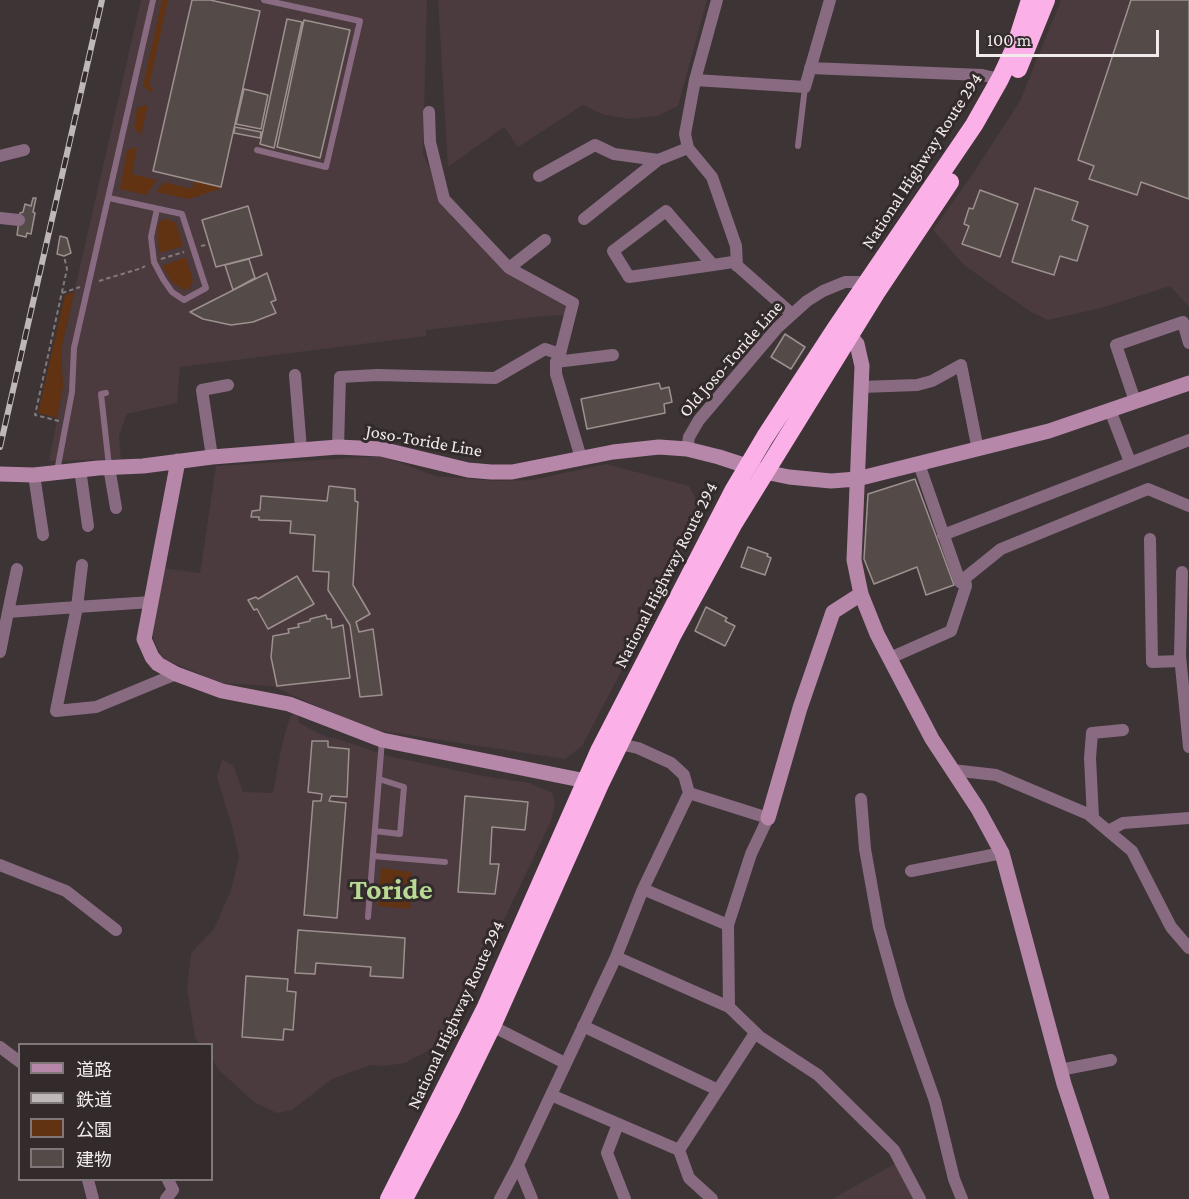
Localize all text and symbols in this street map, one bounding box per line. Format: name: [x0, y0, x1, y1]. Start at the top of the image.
scale bar: [979, 18, 1162, 56]
text: 100 m: [987, 30, 1031, 50]
street label: National Highway Route 294: [857, 69, 987, 253]
street label: Old Joso-Toride Line: [674, 296, 788, 422]
street label: Joso-Toride Line: [364, 420, 484, 462]
street label: National Highway Route 294: [610, 478, 722, 672]
district label: Toride: [349, 872, 433, 908]
street label: National Highway Route 294: [403, 917, 509, 1113]
legend: [18, 1043, 213, 1181]
text: 道路: [76, 1060, 112, 1080]
text: 鉄道: [76, 1090, 112, 1110]
text: 公園: [76, 1120, 112, 1140]
text: 建物: [76, 1150, 112, 1170]

